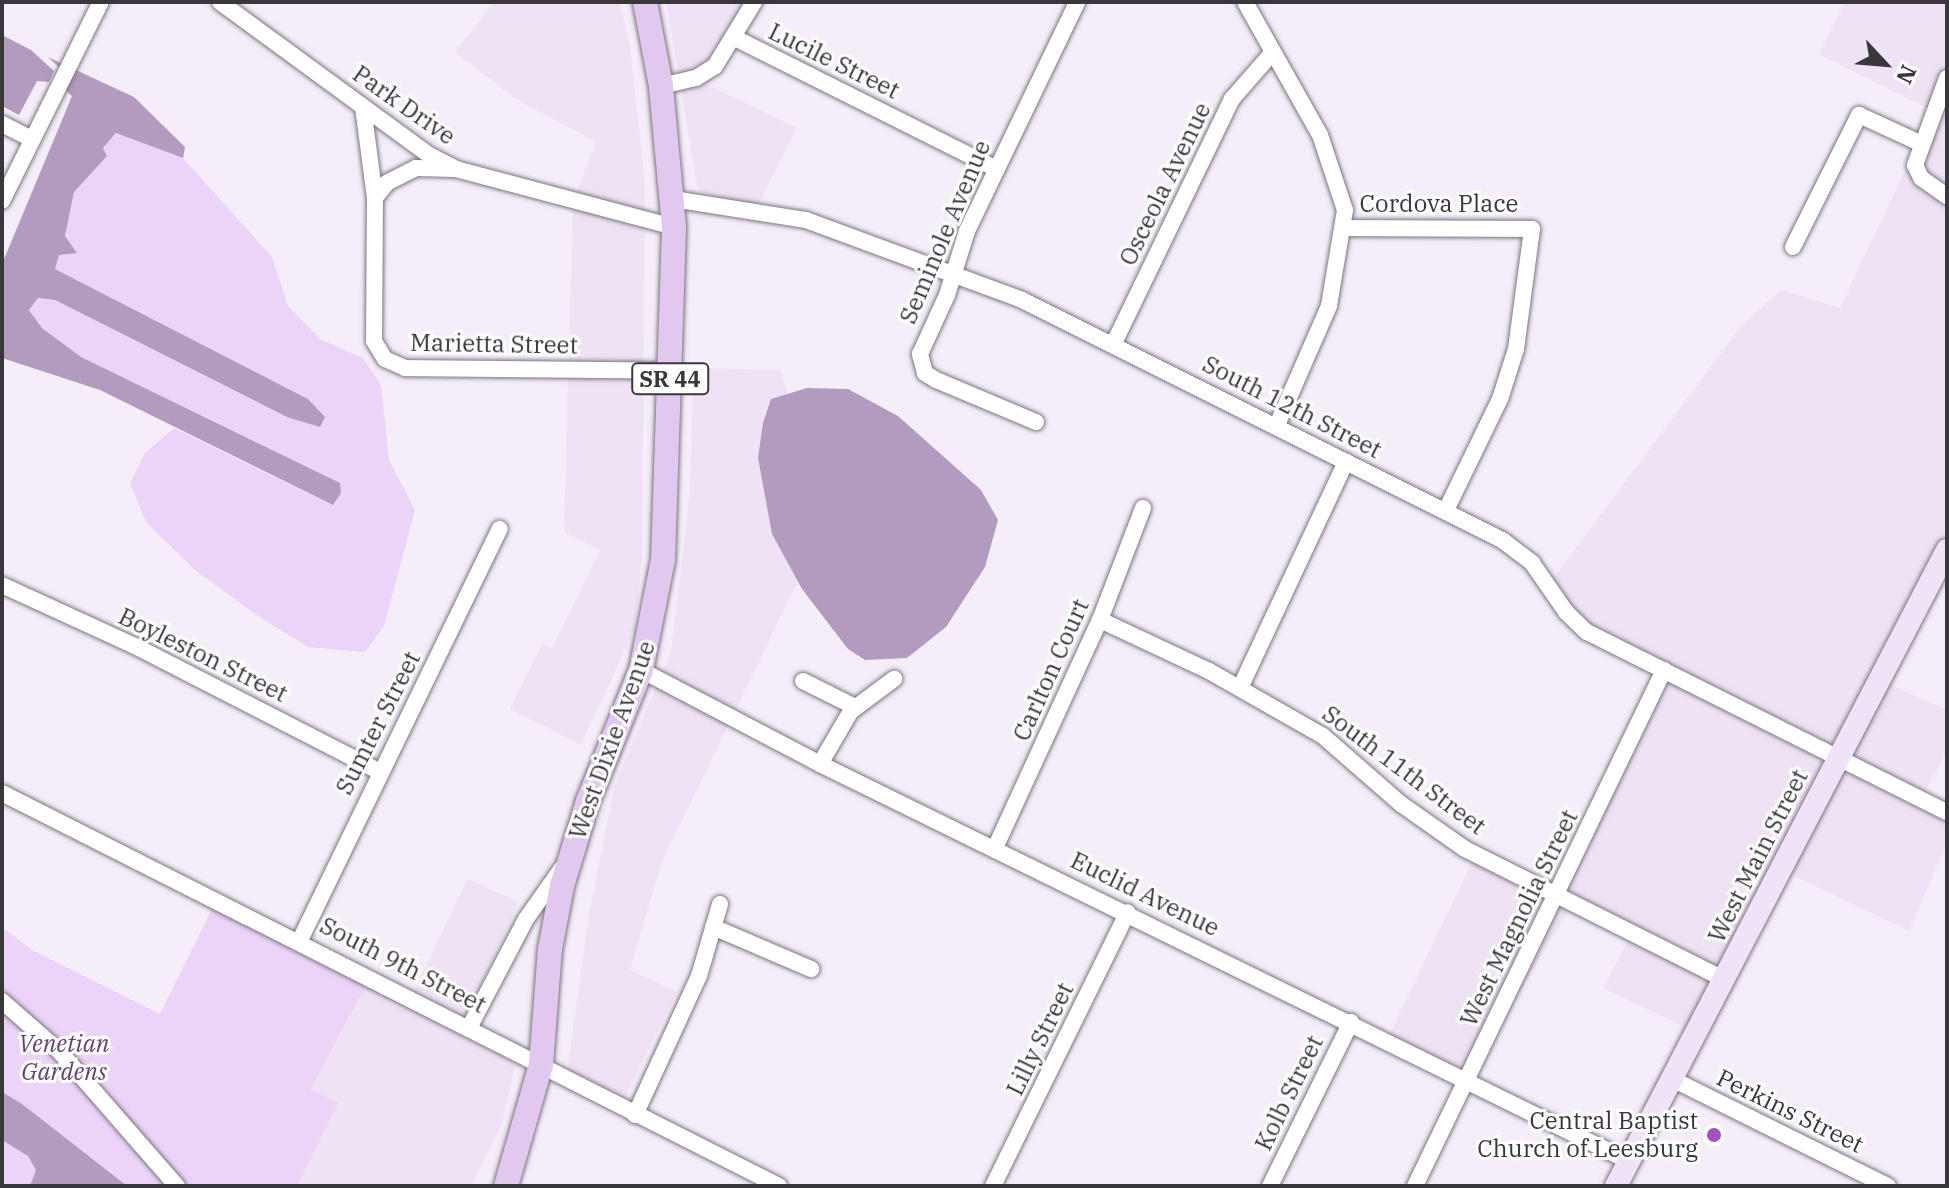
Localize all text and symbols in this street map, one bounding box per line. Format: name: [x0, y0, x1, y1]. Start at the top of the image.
street label: Lucile Street: [764, 17, 904, 105]
north arrow: [1845, 24, 1925, 104]
street label: Park Drive: [347, 59, 461, 151]
text: N: [1890, 61, 1924, 89]
street label: Osceola Avenue: [1113, 98, 1217, 270]
street label: Seminole Avenue: [893, 136, 997, 328]
street label: Cordova Place: [1360, 190, 1518, 218]
street label: Marietta Street: [410, 328, 578, 360]
street label: South 12th Street: [1198, 350, 1386, 464]
road number: SR 44: [630, 361, 710, 397]
street label: Carlton Court: [1007, 595, 1095, 745]
street label: Boyleston Street: [114, 602, 292, 708]
street label: West Dixie Avenue: [563, 637, 661, 843]
street label: Sumter Street: [330, 647, 426, 799]
street label: South 11th Street: [1317, 699, 1491, 841]
street label: West Main Street: [1702, 765, 1814, 947]
street label: West Magnolia Street: [1454, 805, 1584, 1031]
street label: Euclid Avenue: [1066, 846, 1224, 942]
street label: South 9th Street: [315, 911, 491, 1019]
street label: Lilly Street: [1000, 978, 1080, 1100]
park label: Venetian Gardens: [19, 1030, 109, 1086]
street label: Kolb Street: [1249, 1031, 1329, 1155]
street label: Perkins Street: [1712, 1063, 1868, 1159]
place label: Central Baptist Church of Leesburg: [1477, 1107, 1698, 1163]
marker: Central Baptist Church of Leesburg: [1705, 1126, 1723, 1144]

